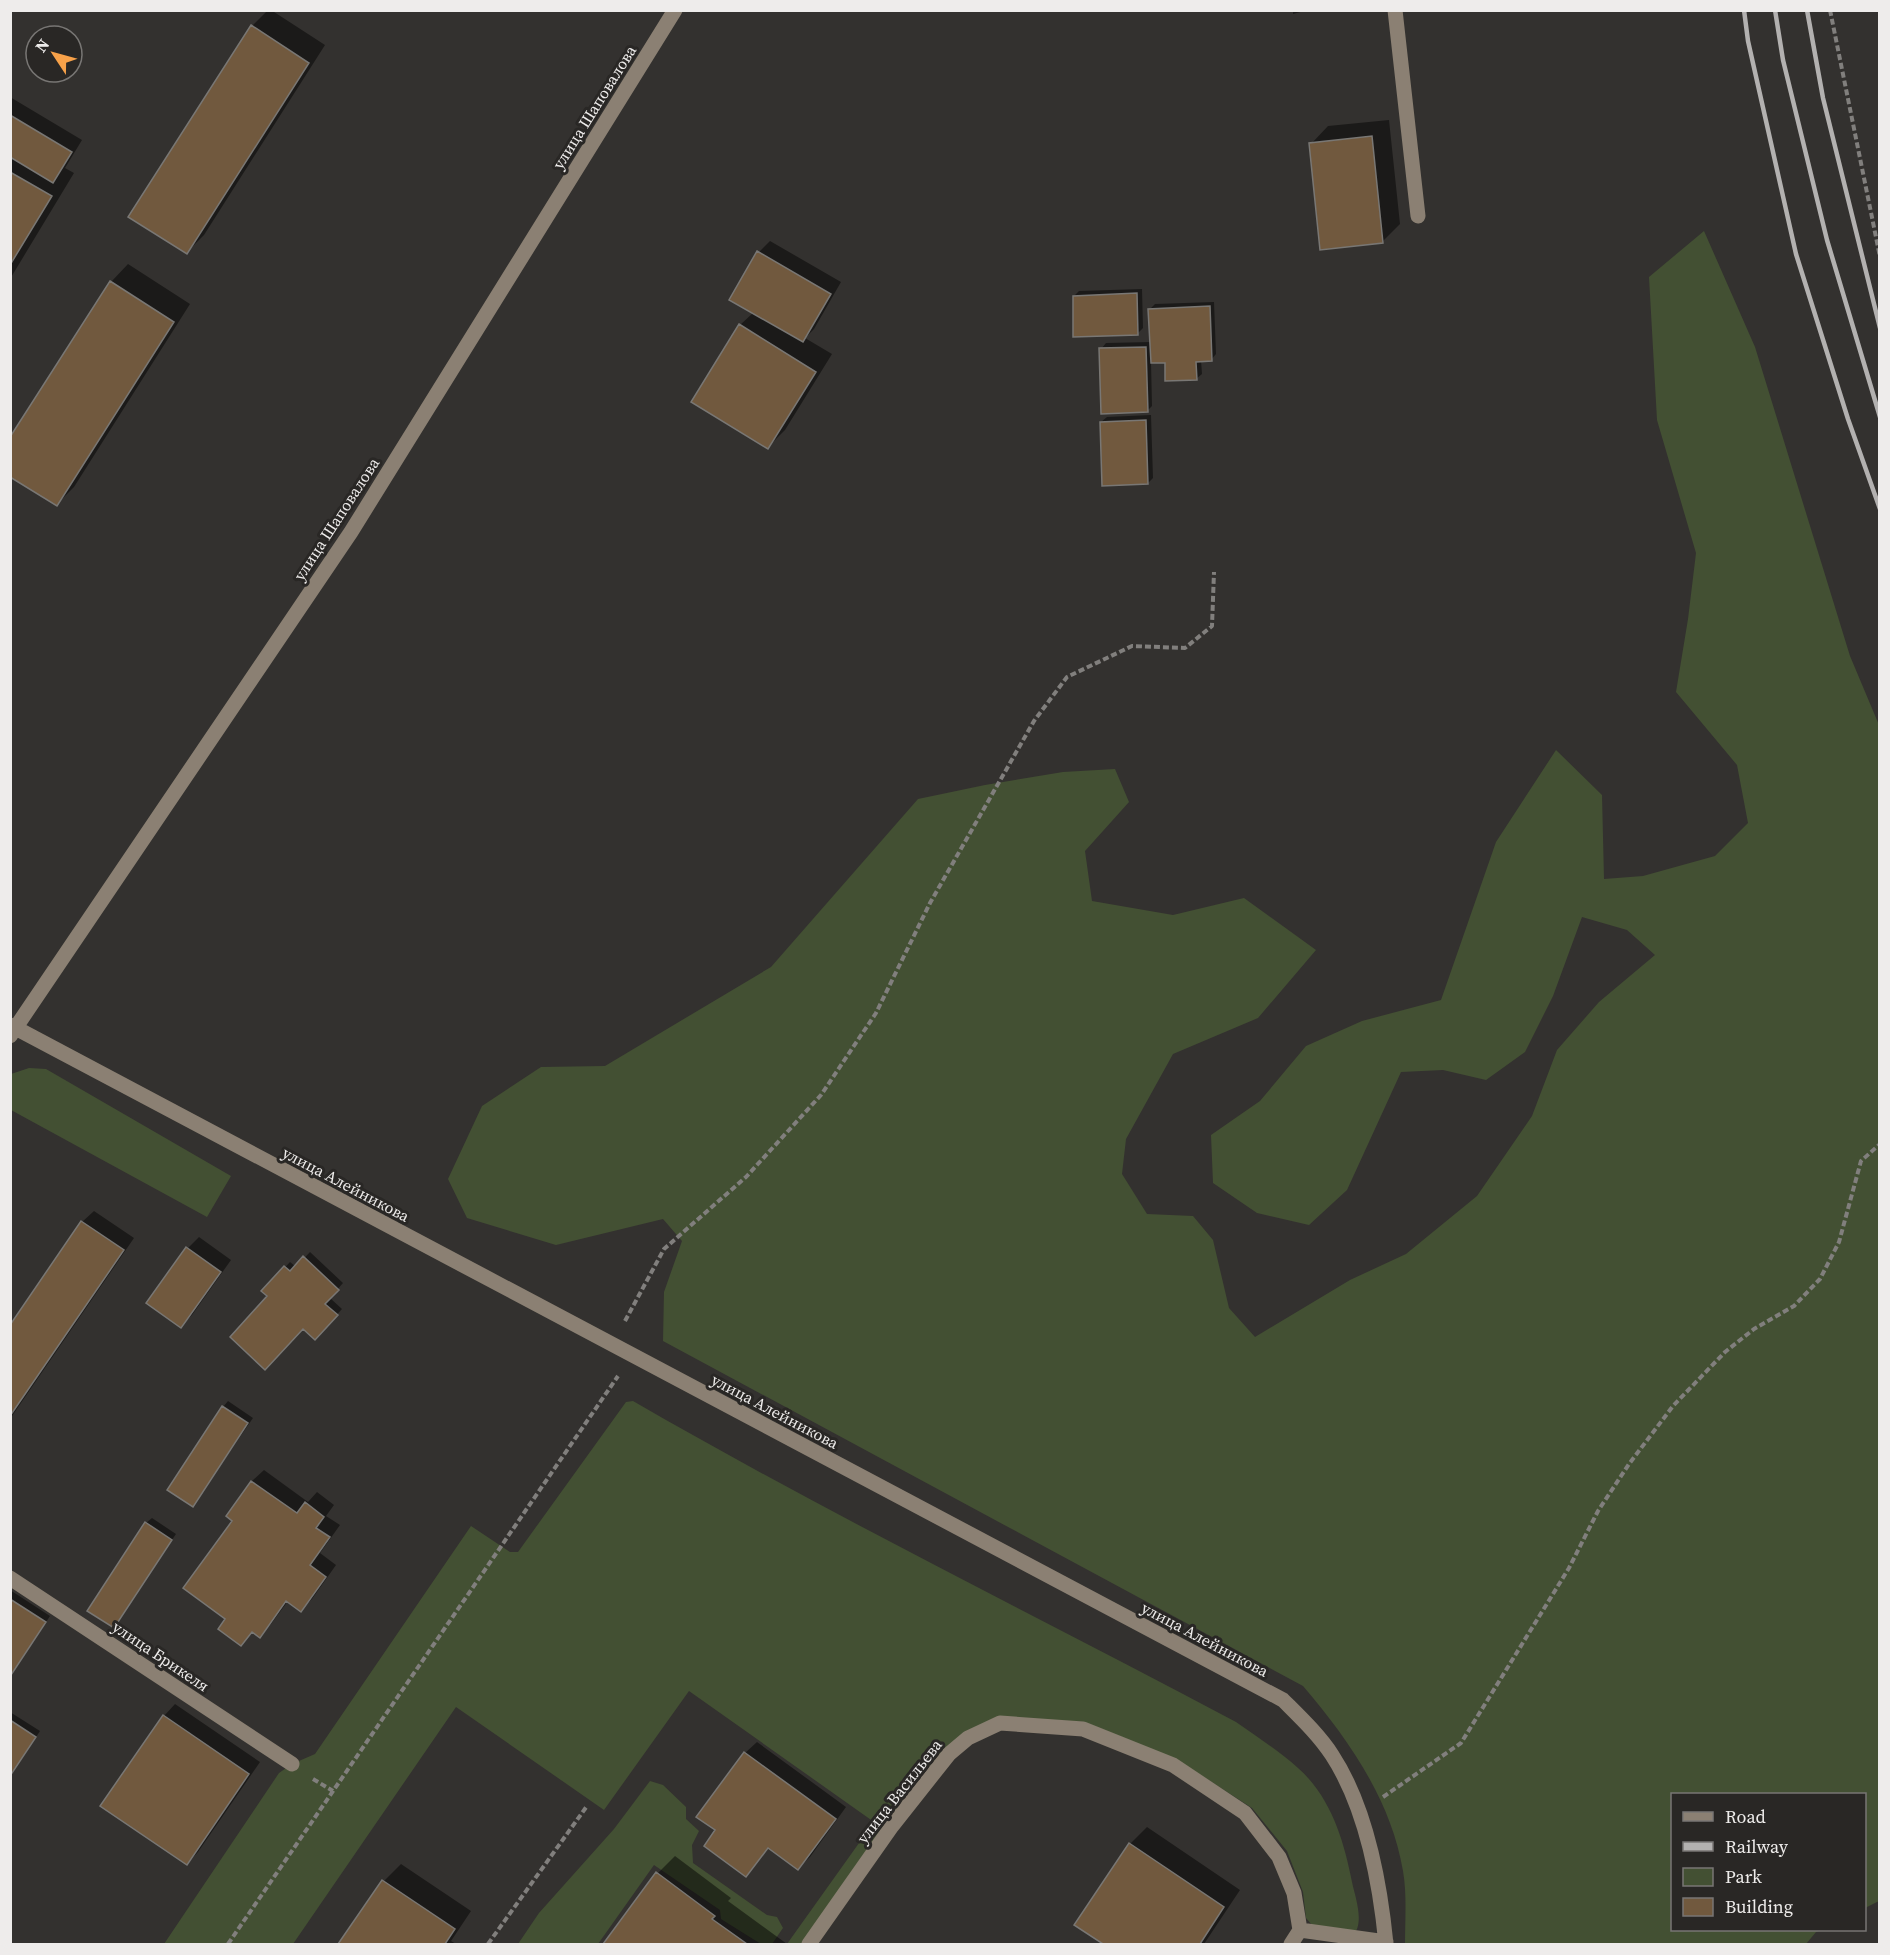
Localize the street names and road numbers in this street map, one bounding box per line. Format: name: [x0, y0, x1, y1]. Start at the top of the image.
street label: улица Шаповалова: [547, 40, 642, 173]
street label: улица Шаповалова: [288, 453, 384, 585]
street label: улица Алейникова: [279, 1141, 414, 1227]
street label: улица Алейникова: [708, 1368, 843, 1454]
street label: улица Алейникова: [1138, 1596, 1273, 1682]
street label: улица Брикеля: [108, 1615, 214, 1697]
street label: улица Васильева: [851, 1734, 947, 1848]

